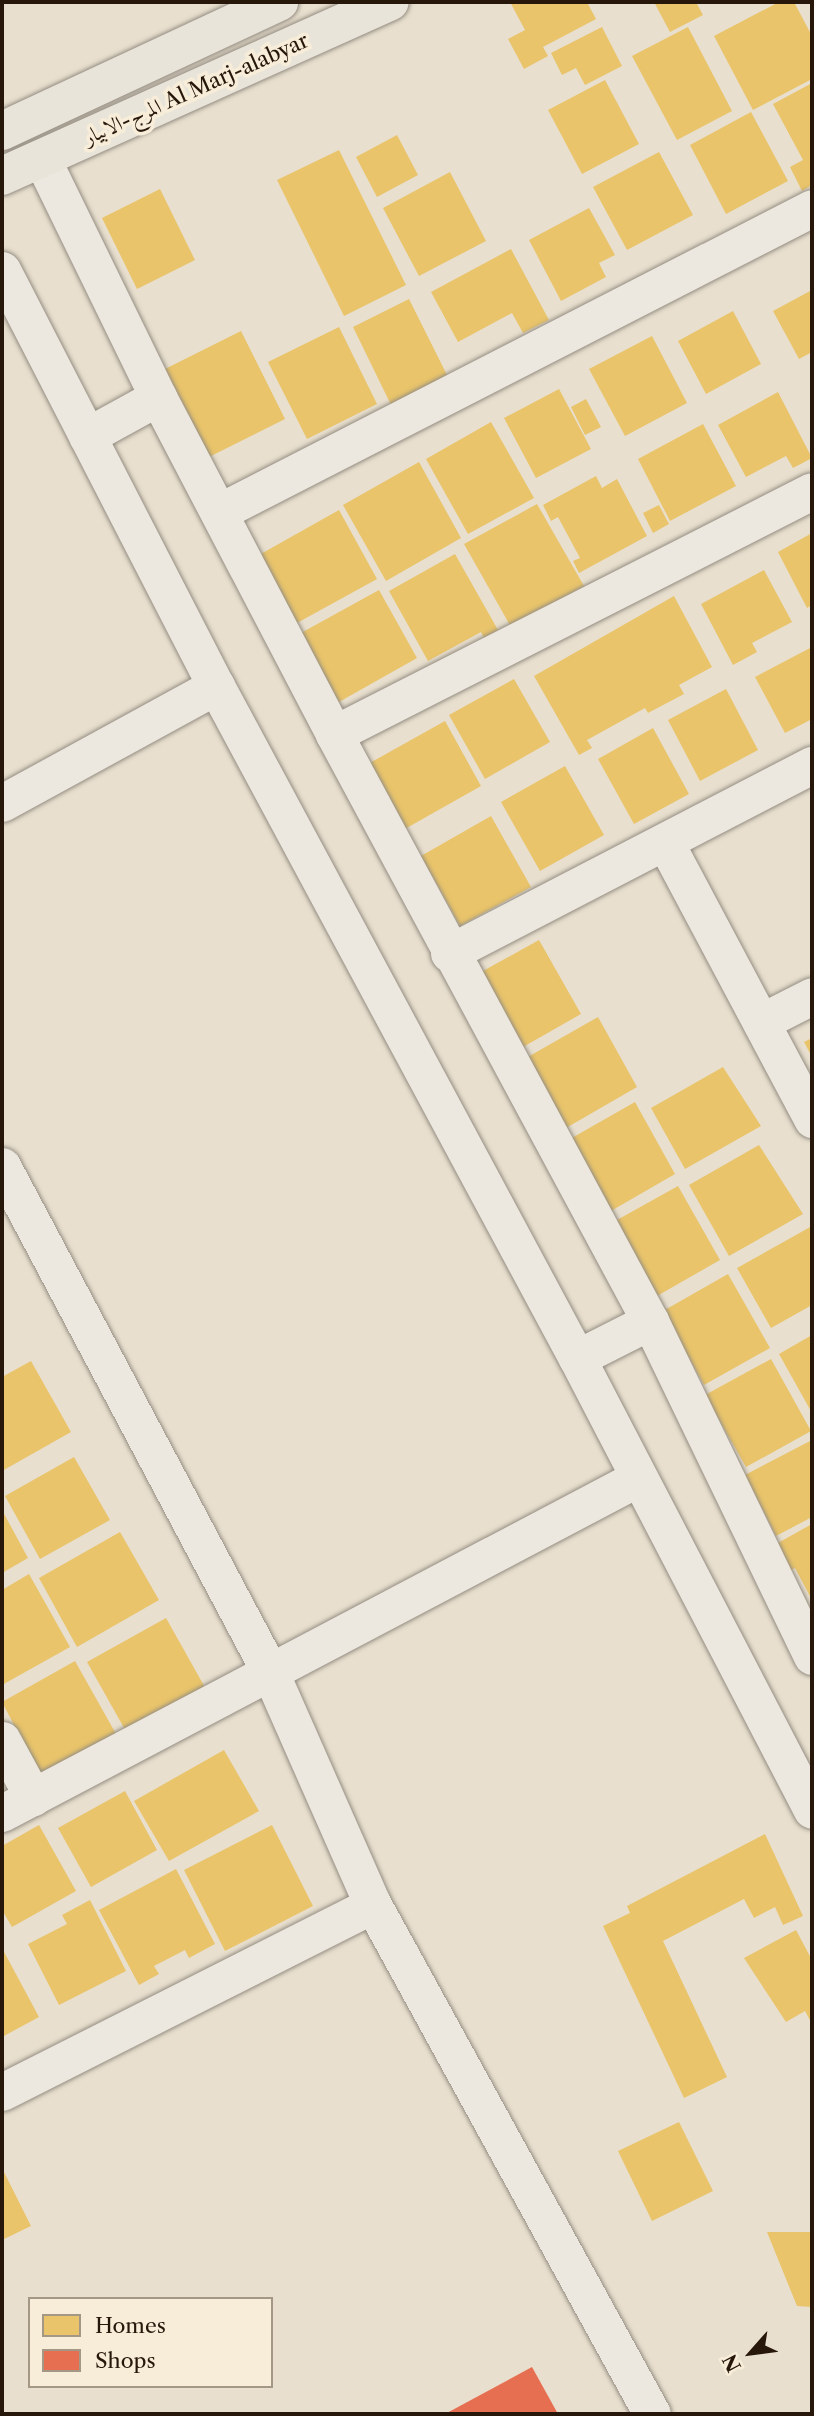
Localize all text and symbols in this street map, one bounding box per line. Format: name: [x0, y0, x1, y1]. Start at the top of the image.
street label: المرج-الابيار Al Marj-alabyar: [80, 28, 312, 150]
legend: [28, 2297, 273, 2388]
text: Homes: [95, 2313, 166, 2338]
north arrow: [716, 2318, 786, 2388]
text: Shops: [95, 2348, 156, 2373]
text: N: [718, 2350, 746, 2376]

